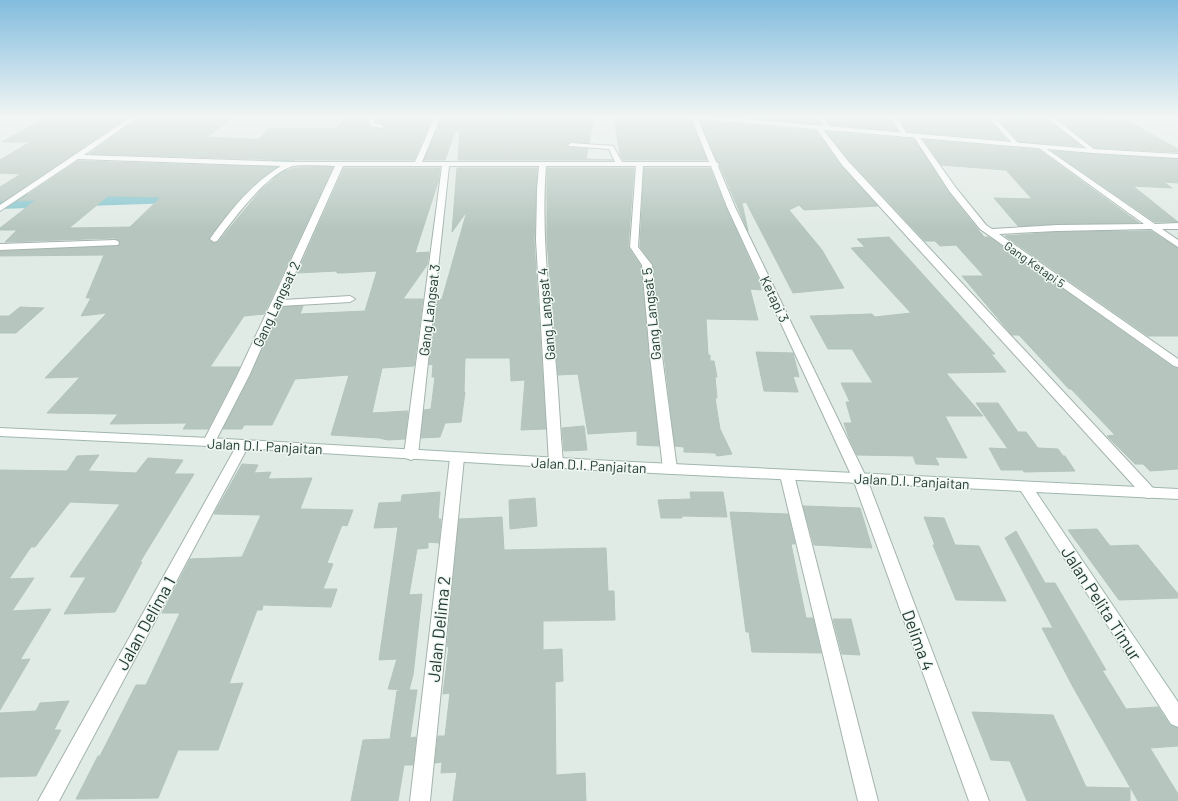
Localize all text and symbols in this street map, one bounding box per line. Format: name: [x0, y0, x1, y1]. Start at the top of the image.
street label: Gang Ketapi 5: [1002, 238, 1068, 290]
street label: Gang Langsat 2: [249, 258, 303, 350]
street label: Gang Langsat 3: [415, 263, 443, 357]
street label: Gang Langsat 4: [533, 267, 559, 361]
street label: Gang Langsat 5: [638, 267, 664, 361]
street label: Ketapi 3: [757, 273, 793, 325]
street label: Jalan D.I. Panjaitan: [207, 434, 323, 458]
street label: Jalan D.I. Panjaitan: [531, 453, 647, 477]
street label: Jalan D.I. Panjaitan: [854, 469, 970, 493]
street label: Jalan Pelita Timur: [1058, 542, 1146, 664]
street label: Jalan Delima 1: [111, 573, 179, 673]
street label: Jalan Delima 2: [422, 575, 454, 683]
street label: Delima 4: [899, 607, 939, 673]

